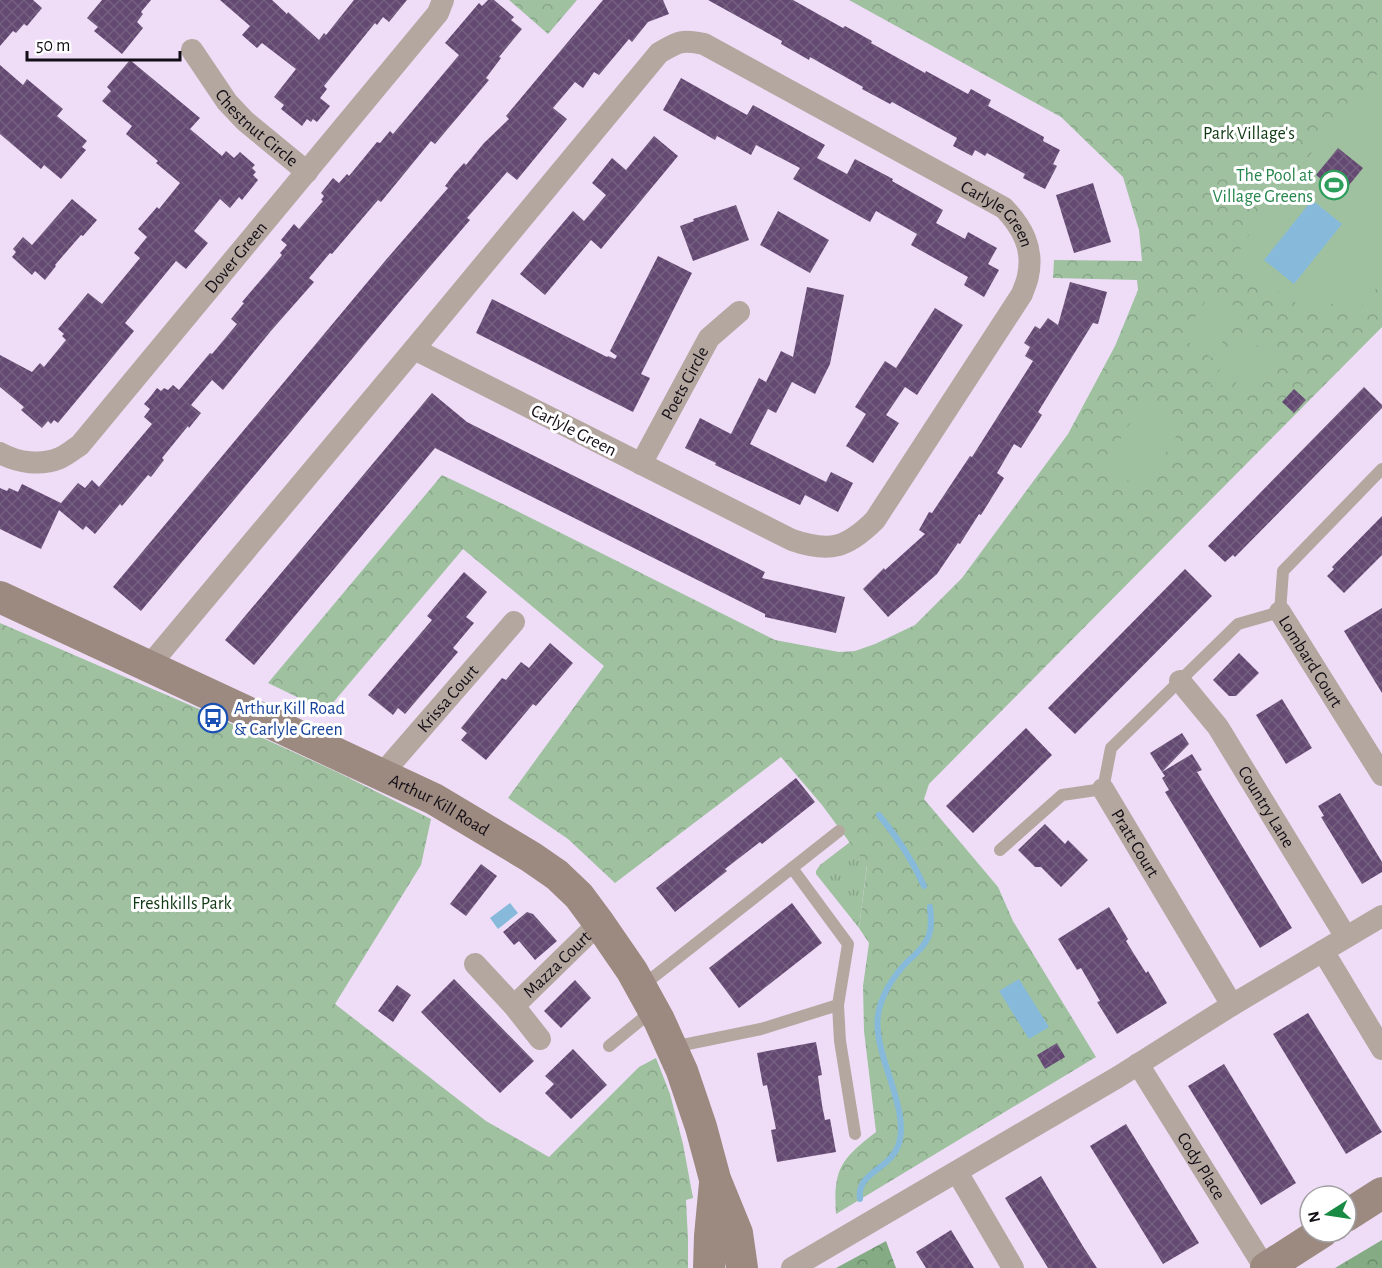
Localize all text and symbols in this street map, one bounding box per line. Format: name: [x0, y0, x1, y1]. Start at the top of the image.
scale bar: [27, 24, 180, 62]
text: 50 m: [36, 37, 70, 55]
street label: Chestnut Circle: [211, 86, 301, 171]
park label: Park Village's: [1203, 125, 1295, 143]
place label: The Pool at Village Greens: [1212, 167, 1313, 206]
sports icon: The Pool at Village Greens: [1318, 169, 1350, 201]
street label: Carlyle Green: [957, 178, 1035, 250]
street label: Dover Green: [202, 219, 271, 297]
street label: Poets Circle: [659, 344, 713, 423]
street label: Carlyle Green: [528, 402, 619, 460]
street label: Lombard Court: [1275, 613, 1345, 711]
street label: Krissa Court: [414, 662, 482, 736]
place label: Arthur Kill Road & Carlyle Green: [234, 700, 345, 739]
bus stop icon: Arthur Kill Road & Carlyle Green: [197, 702, 229, 734]
street label: Country Lane: [1234, 763, 1297, 851]
street label: Arthur Kill Road: [386, 771, 492, 840]
street label: Pratt Court: [1107, 806, 1162, 881]
park label: Freshkills Park: [132, 895, 232, 913]
street label: Mazza Court: [520, 928, 595, 1002]
street label: Cody Place: [1173, 1130, 1228, 1203]
north arrow: [1298, 1184, 1358, 1244]
text: N: [1305, 1210, 1323, 1224]

